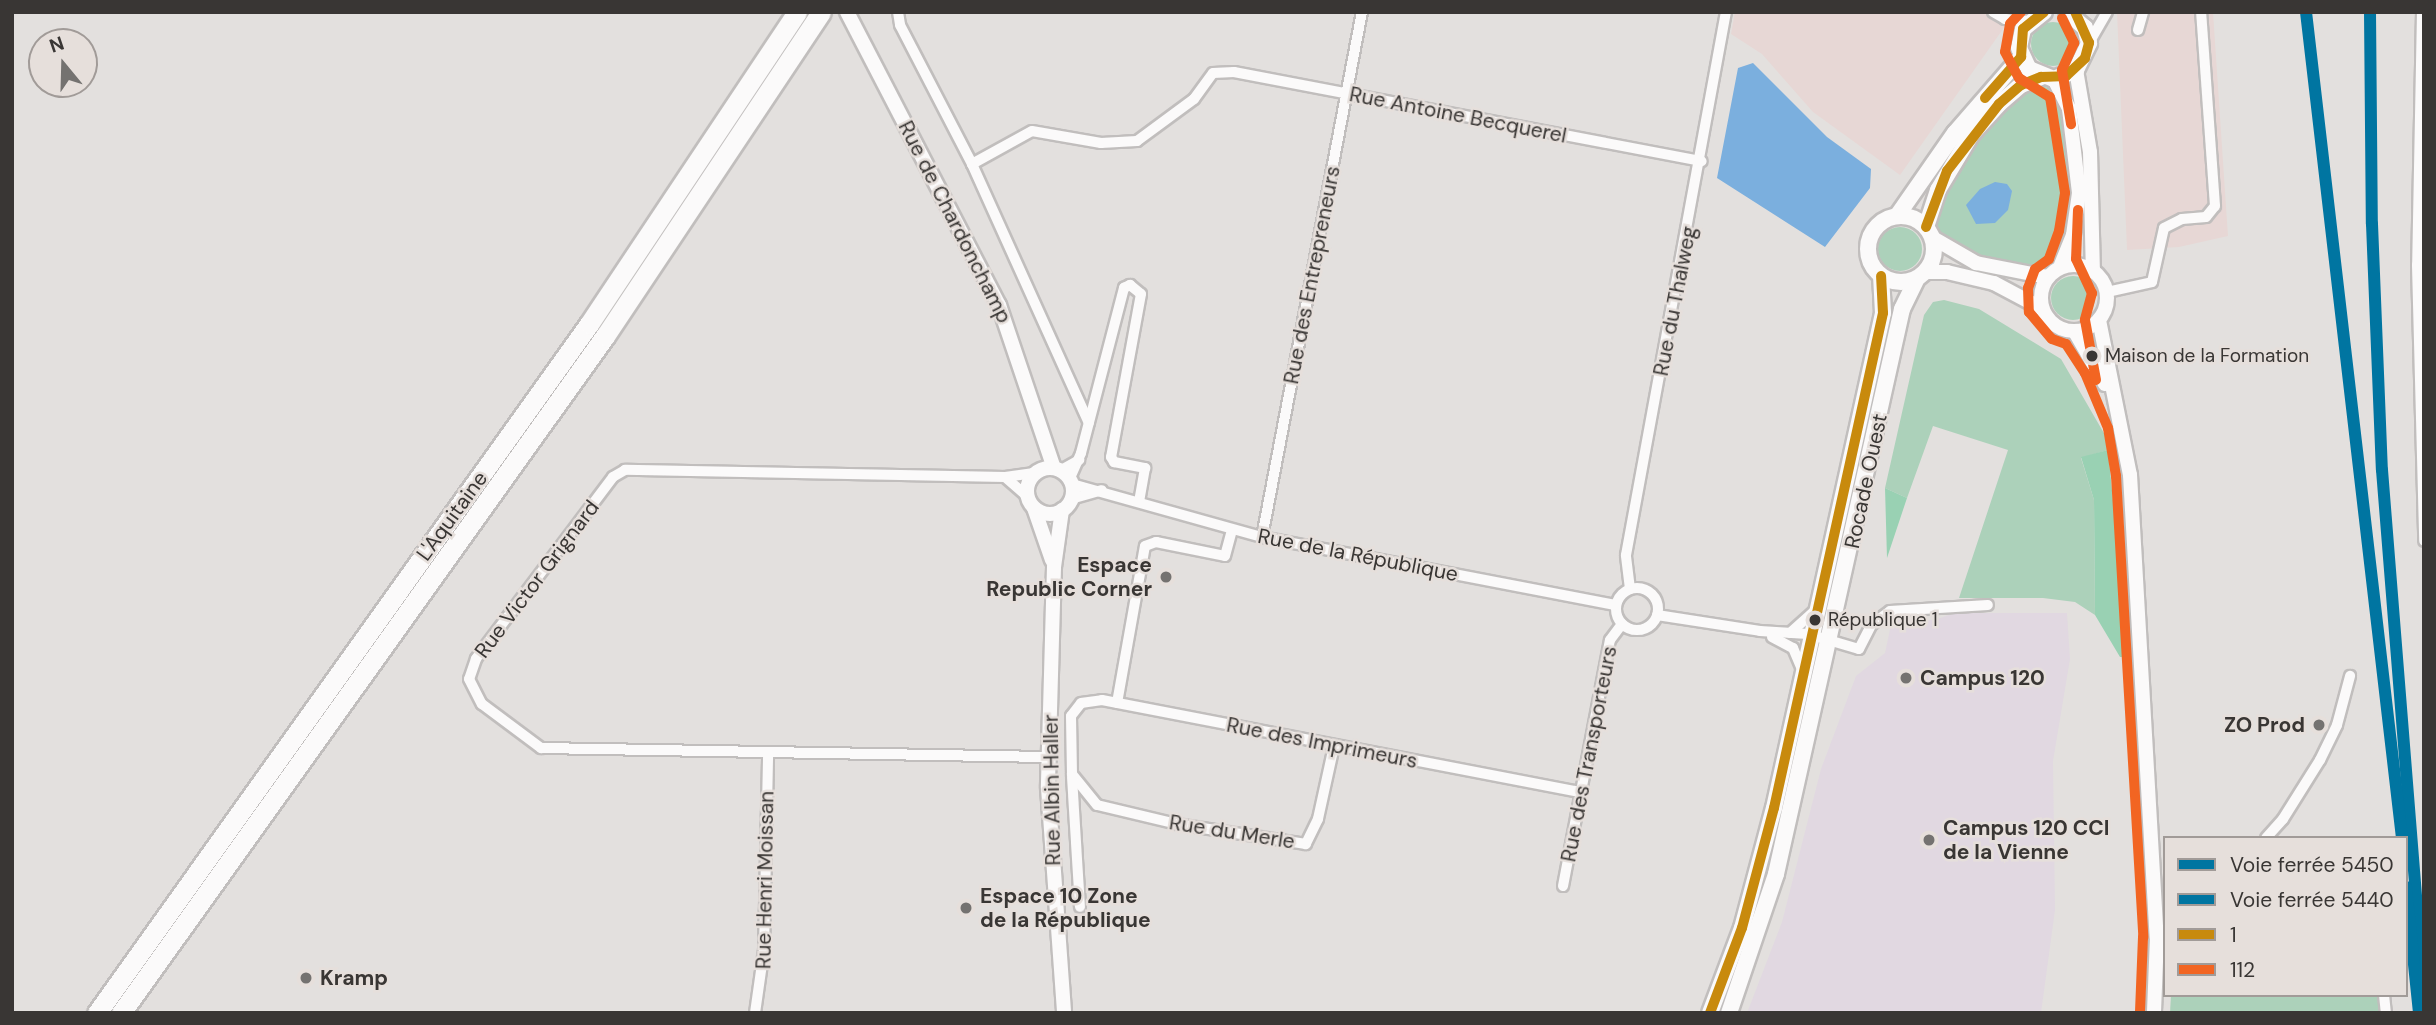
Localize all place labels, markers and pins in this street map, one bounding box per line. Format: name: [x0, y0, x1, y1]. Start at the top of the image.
place label: Maison de la Formation: [2105, 345, 2309, 367]
marker: Maison de la Formation: [2085, 349, 2099, 363]
place label: Espace Republic Corner: [986, 552, 1152, 602]
marker: Espace Republic Corner: [1158, 569, 1174, 585]
place label: République 1: [1828, 609, 1938, 631]
marker: République 1: [1808, 613, 1822, 627]
place label: Campus 120: [1920, 665, 2045, 691]
marker: Campus 120: [1898, 670, 1914, 686]
place label: ZO Prod: [2224, 712, 2305, 738]
marker: ZO Prod: [2311, 717, 2327, 733]
place label: Campus 120 CCI de la Vienne: [1943, 815, 2109, 865]
marker: Campus 120 CCI de la Vienne: [1921, 832, 1937, 848]
place label: Espace 10 Zone de la République: [980, 883, 1151, 933]
marker: Espace 10 Zone de la République: [958, 900, 974, 916]
place label: Kramp: [320, 965, 388, 991]
marker: Kramp: [298, 970, 314, 986]

